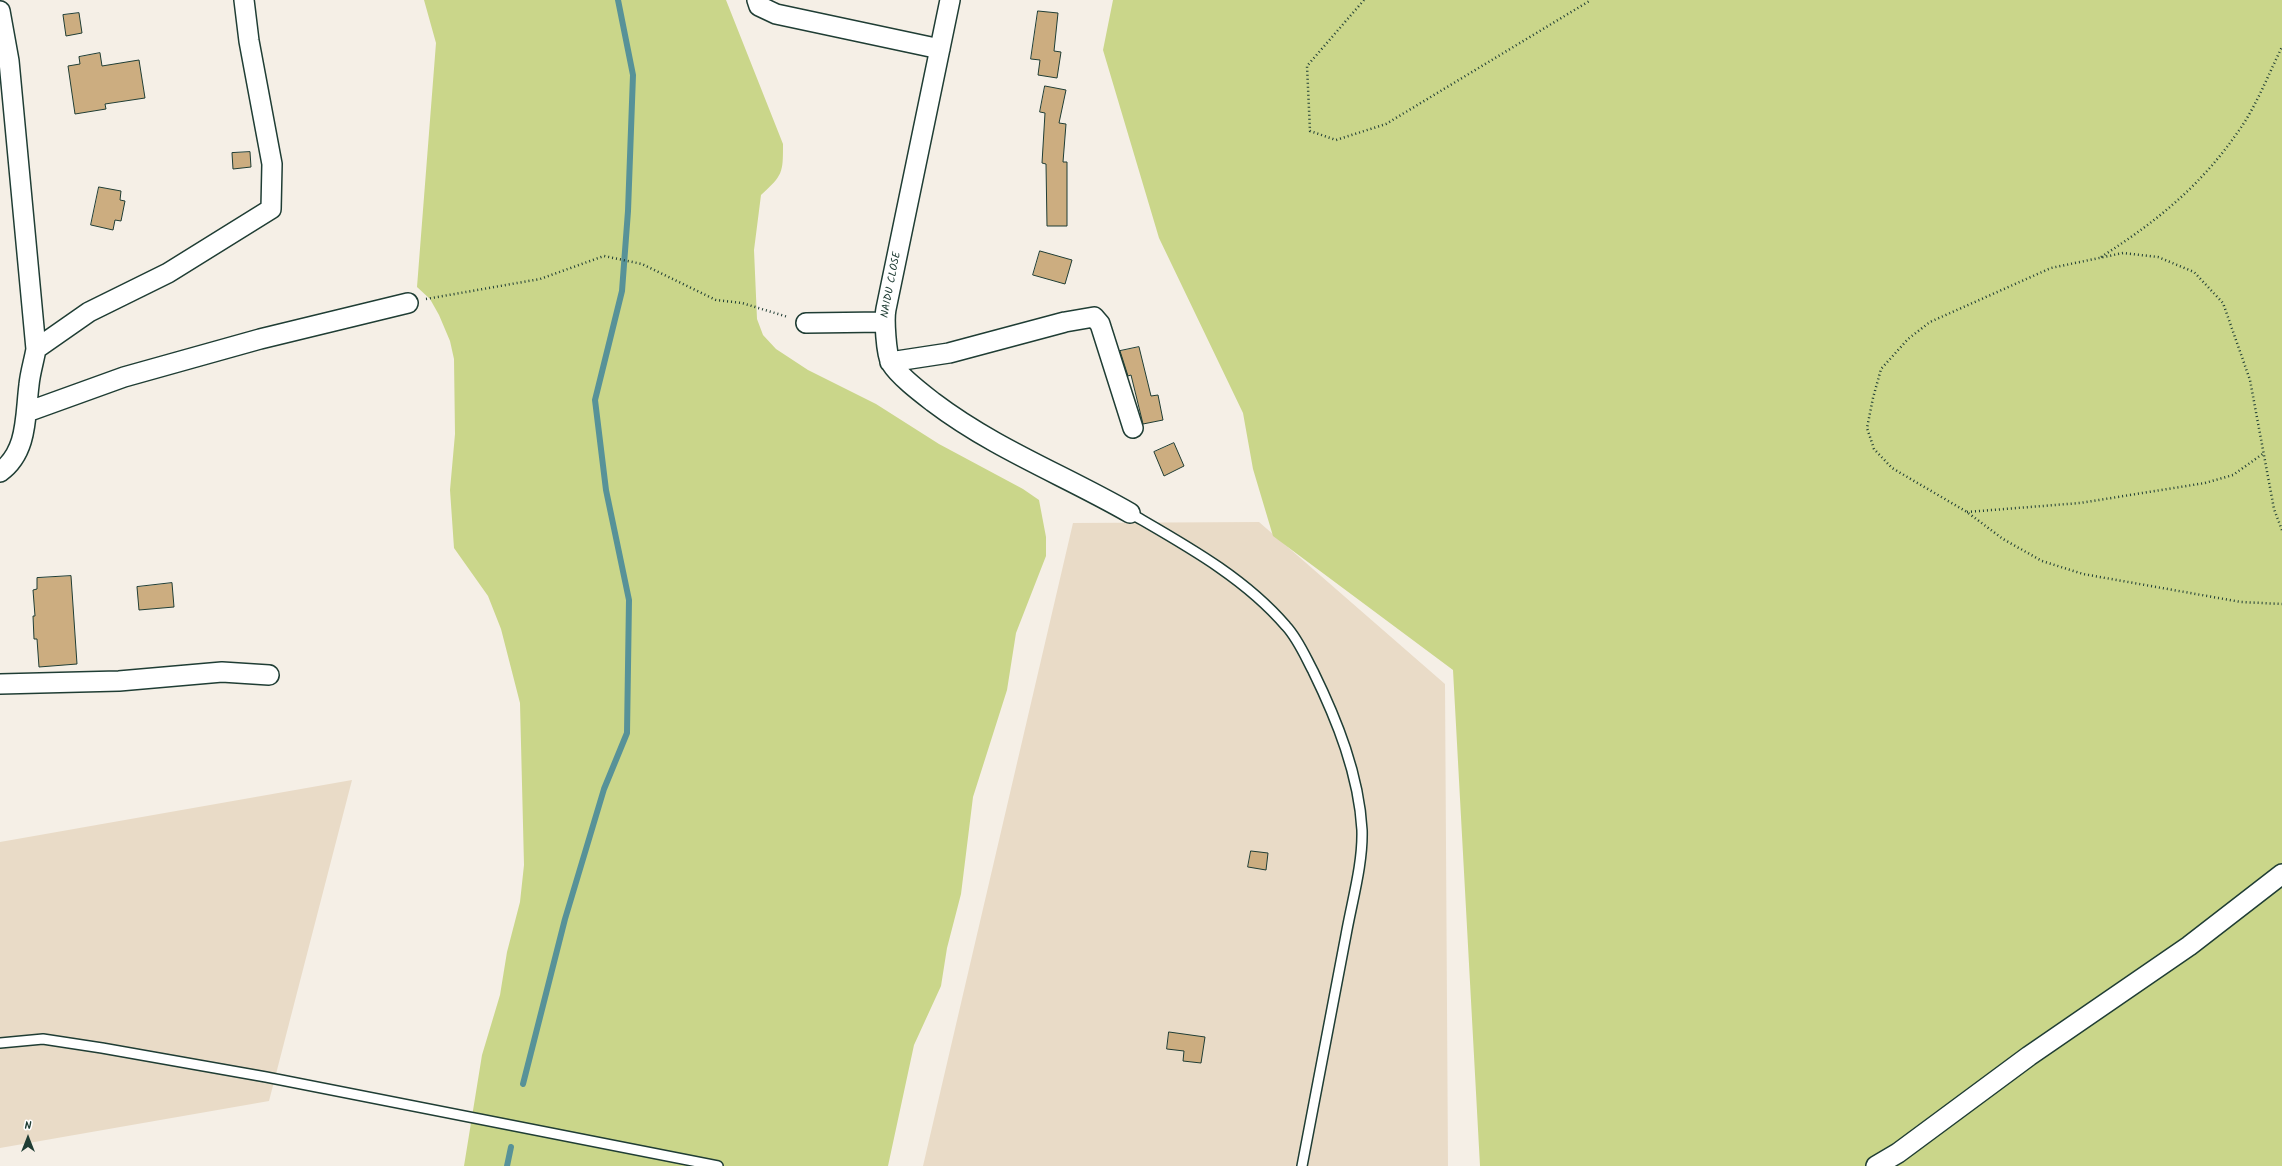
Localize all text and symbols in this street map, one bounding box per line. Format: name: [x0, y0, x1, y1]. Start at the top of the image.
street label: NAIDU CLOSE: [879, 251, 905, 319]
text: N: [25, 1117, 31, 1135]
north arrow: [8, 1118, 48, 1158]

